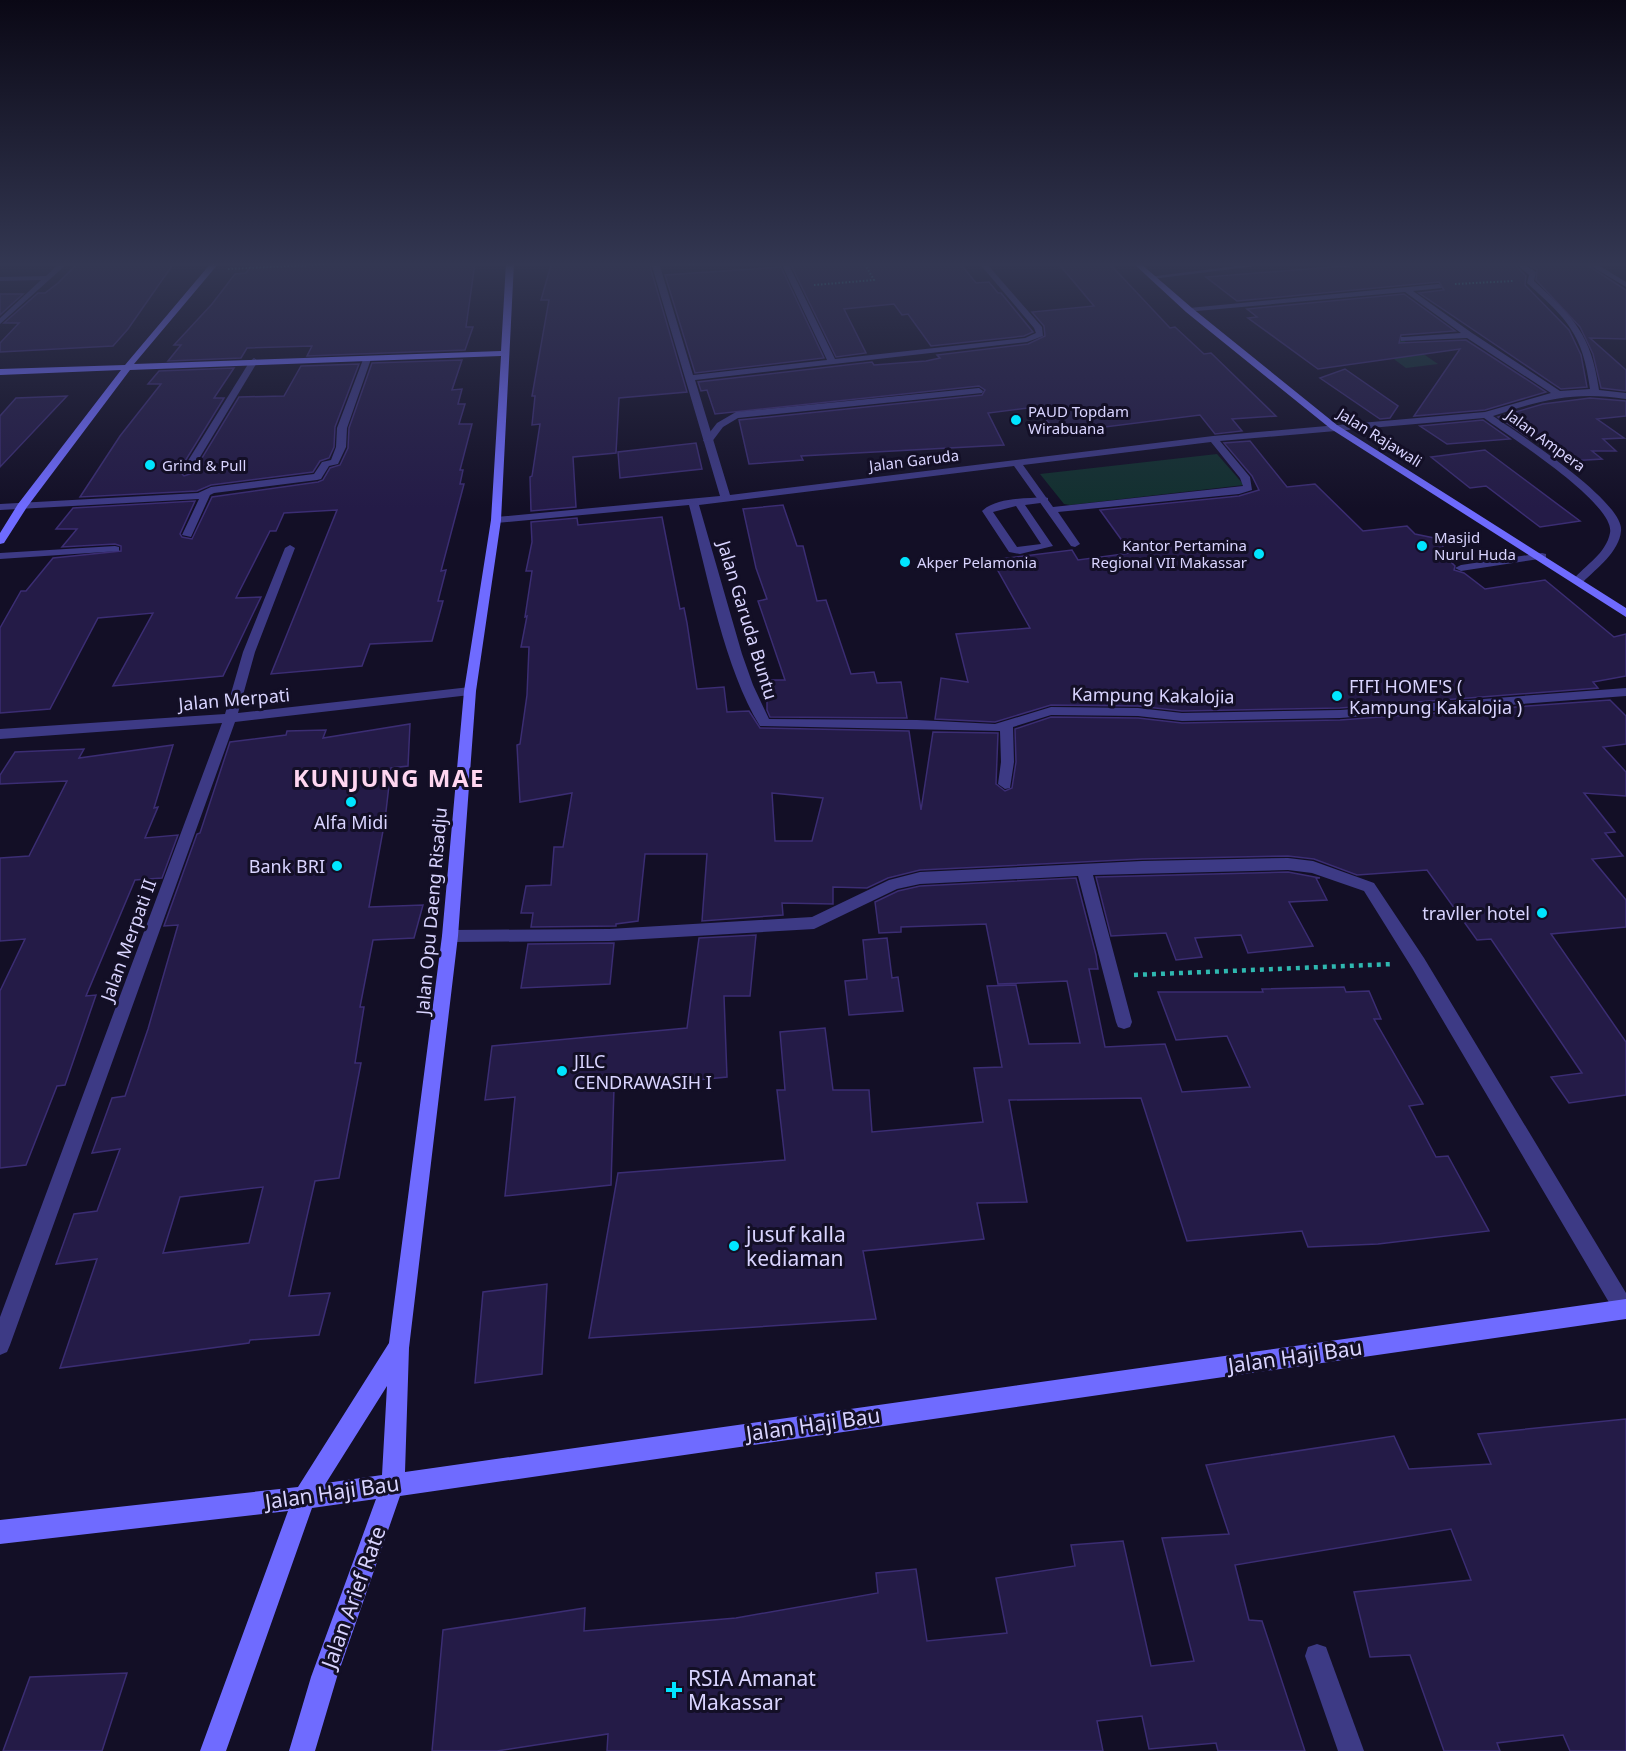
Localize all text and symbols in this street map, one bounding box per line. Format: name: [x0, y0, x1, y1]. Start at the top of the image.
place label: PAUD Topdam Wirabuana: [1028, 401, 1129, 438]
street label: Jalan Rajawali: [1332, 402, 1426, 471]
street label: Jalan Ampera: [1501, 403, 1590, 476]
marker: PAUD Topdam Wirabuana: [1009, 413, 1023, 427]
street label: Jalan Garuda: [866, 445, 960, 476]
place label: Grind & Pull: [162, 455, 246, 475]
marker: Grind & Pull: [143, 458, 157, 472]
place label: Masjid Nurul Huda: [1434, 527, 1516, 564]
place label: Kantor Pertamina Regional VII Makassar: [1091, 535, 1247, 572]
street label: Jalan Garuda Buntu: [712, 536, 784, 702]
marker: Masjid Nurul Huda: [1415, 539, 1429, 553]
marker: Kantor Pertamina Regional VII Makassar: [1252, 547, 1266, 561]
place label: Akper Pelamonia: [917, 552, 1037, 572]
marker: Akper Pelamonia: [898, 555, 912, 569]
place label: FIFI HOME'S ( Kampung Kakalojia ): [1349, 674, 1522, 719]
street label: Jalan Merpati: [175, 682, 291, 716]
street label: Kampung Kakalojia: [1071, 682, 1235, 708]
marker: FIFI HOME'S ( Kampung Kakalojia ): [1330, 689, 1344, 703]
district label: KUNJUNG MAE: [293, 761, 485, 794]
marker: Alfa Midi: [344, 795, 358, 809]
street label: Jalan Opu Daeng Risadju: [410, 806, 452, 1018]
place label: Alfa Midi: [314, 810, 388, 834]
place label: Bank BRI: [249, 854, 325, 878]
marker: Bank BRI: [330, 859, 344, 873]
street label: Jalan Merpati II: [94, 875, 161, 1006]
place label: travller hotel: [1422, 901, 1530, 925]
marker: travller hotel: [1535, 906, 1549, 920]
place label: JILC CENDRAWASIH I: [572, 1049, 712, 1094]
marker: JILC CENDRAWASIH I: [555, 1064, 569, 1078]
place label: jusuf kalla kediaman: [744, 1220, 846, 1272]
marker: jusuf kalla kediaman: [727, 1239, 741, 1253]
street label: Jalan Haji Bau: [1224, 1333, 1364, 1380]
street label: Jalan Haji Bau: [742, 1401, 882, 1448]
street label: Jalan Haji Bau: [261, 1469, 401, 1516]
street label: Jalan Arief Rate: [314, 1522, 392, 1674]
place label: RSIA Amanat Makassar: [688, 1664, 816, 1716]
marker: RSIA Amanat Makassar: [665, 1681, 683, 1699]

